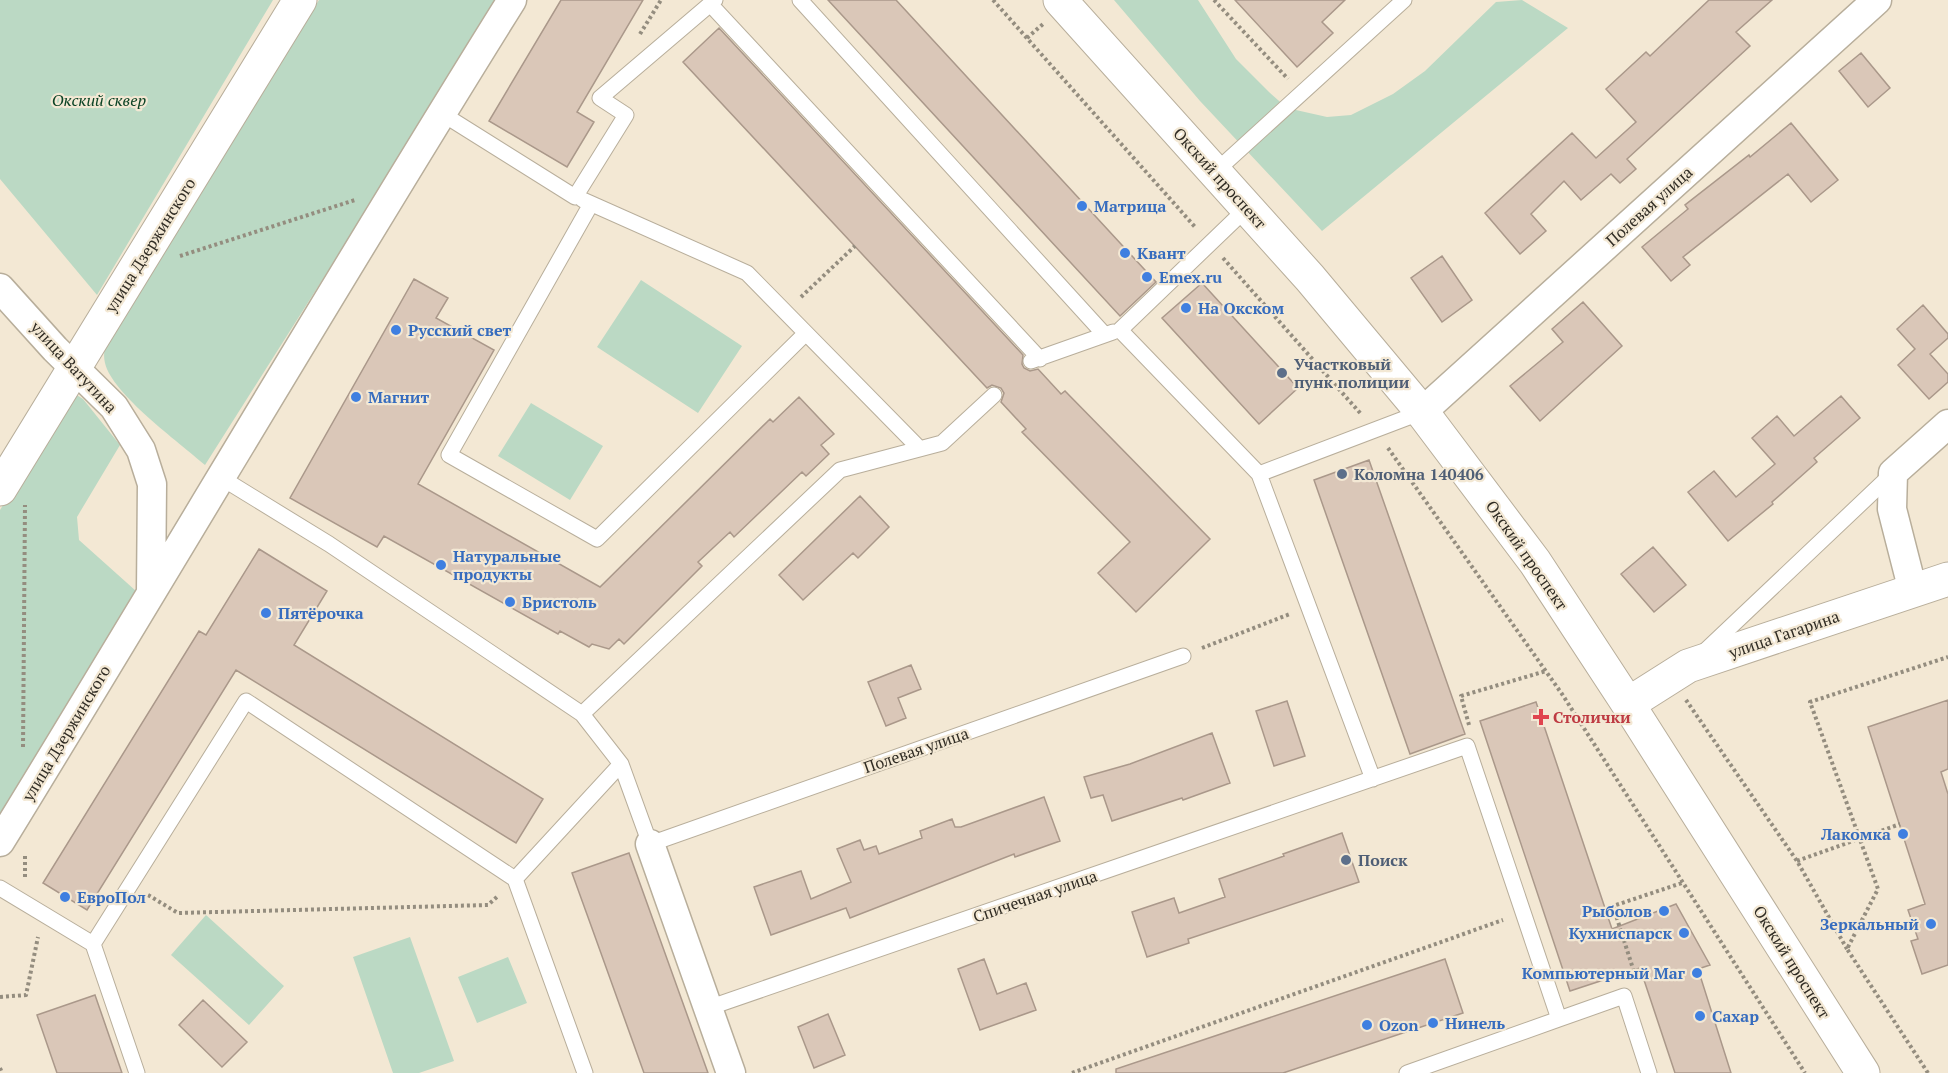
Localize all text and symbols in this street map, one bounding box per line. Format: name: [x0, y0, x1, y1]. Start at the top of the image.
park label: Окский сквер: [52, 89, 147, 111]
street label: Окский проспект: [1169, 123, 1271, 233]
street label: Полевая улица: [1601, 161, 1697, 251]
street label: улица Дзержинского: [99, 173, 200, 317]
place label: Матрица: [1094, 195, 1167, 217]
marker: Матрица: [1075, 199, 1089, 213]
place label: Квант: [1137, 242, 1186, 264]
marker: Квант: [1118, 246, 1132, 260]
place label: Emex.ru: [1159, 266, 1222, 288]
marker: Emex.ru: [1140, 270, 1154, 284]
place label: На Окском: [1198, 297, 1284, 319]
marker: На Окском: [1179, 301, 1193, 315]
street label: улица Ватутина: [25, 316, 122, 417]
place label: Русский свет: [408, 319, 512, 341]
marker: Русский свет: [389, 323, 403, 337]
place label: Участковый пунк полиции: [1294, 353, 1410, 393]
marker: Участковый пунк полиции: [1275, 366, 1289, 380]
place label: Магнит: [368, 386, 430, 408]
marker: Магнит: [349, 390, 363, 404]
place label: Коломна 140406: [1354, 463, 1484, 485]
marker: Коломна 140406: [1335, 467, 1349, 481]
street label: Окский проспект: [1481, 496, 1573, 614]
place label: Натуральные продукты: [453, 545, 561, 585]
marker: Натуральные продукты: [434, 558, 448, 572]
place label: Бристоль: [522, 591, 597, 613]
marker: Бристоль: [503, 595, 517, 609]
place label: Пятёрочка: [278, 602, 364, 624]
street label: улица Гагарина: [1725, 605, 1842, 664]
marker: Пятёрочка: [259, 606, 273, 620]
street label: улица Дзержинского: [16, 661, 115, 806]
place label: Столички: [1553, 706, 1631, 728]
marker: Столички: [1534, 710, 1548, 724]
street label: Полевая улица: [861, 722, 971, 778]
place label: Лакомка: [1820, 823, 1891, 845]
marker: Лакомка: [1896, 827, 1910, 841]
place label: Поиск: [1358, 849, 1408, 871]
marker: Поиск: [1339, 853, 1353, 867]
street label: Спичечная улица: [970, 864, 1100, 928]
place label: ЕвроПол: [77, 886, 146, 908]
marker: ЕвроПол: [58, 890, 72, 904]
place label: Рыболов: [1582, 900, 1652, 922]
street label: Окский проспект: [1748, 901, 1836, 1023]
marker: Рыболов: [1657, 904, 1671, 918]
place label: Зеркальный: [1820, 913, 1919, 935]
marker: Зеркальный: [1924, 917, 1938, 931]
place label: Кухниспарск: [1569, 922, 1672, 944]
marker: Кухниспарск: [1677, 926, 1691, 940]
place label: Компьютерный Маг: [1522, 962, 1686, 984]
marker: Компьютерный Маг: [1690, 966, 1704, 980]
place label: Сахар: [1712, 1005, 1759, 1027]
marker: Сахар: [1693, 1009, 1707, 1023]
place label: Нинель: [1445, 1012, 1505, 1034]
place label: Ozon: [1379, 1014, 1419, 1036]
marker: Нинель: [1426, 1016, 1440, 1030]
marker: Ozon: [1360, 1018, 1374, 1032]

